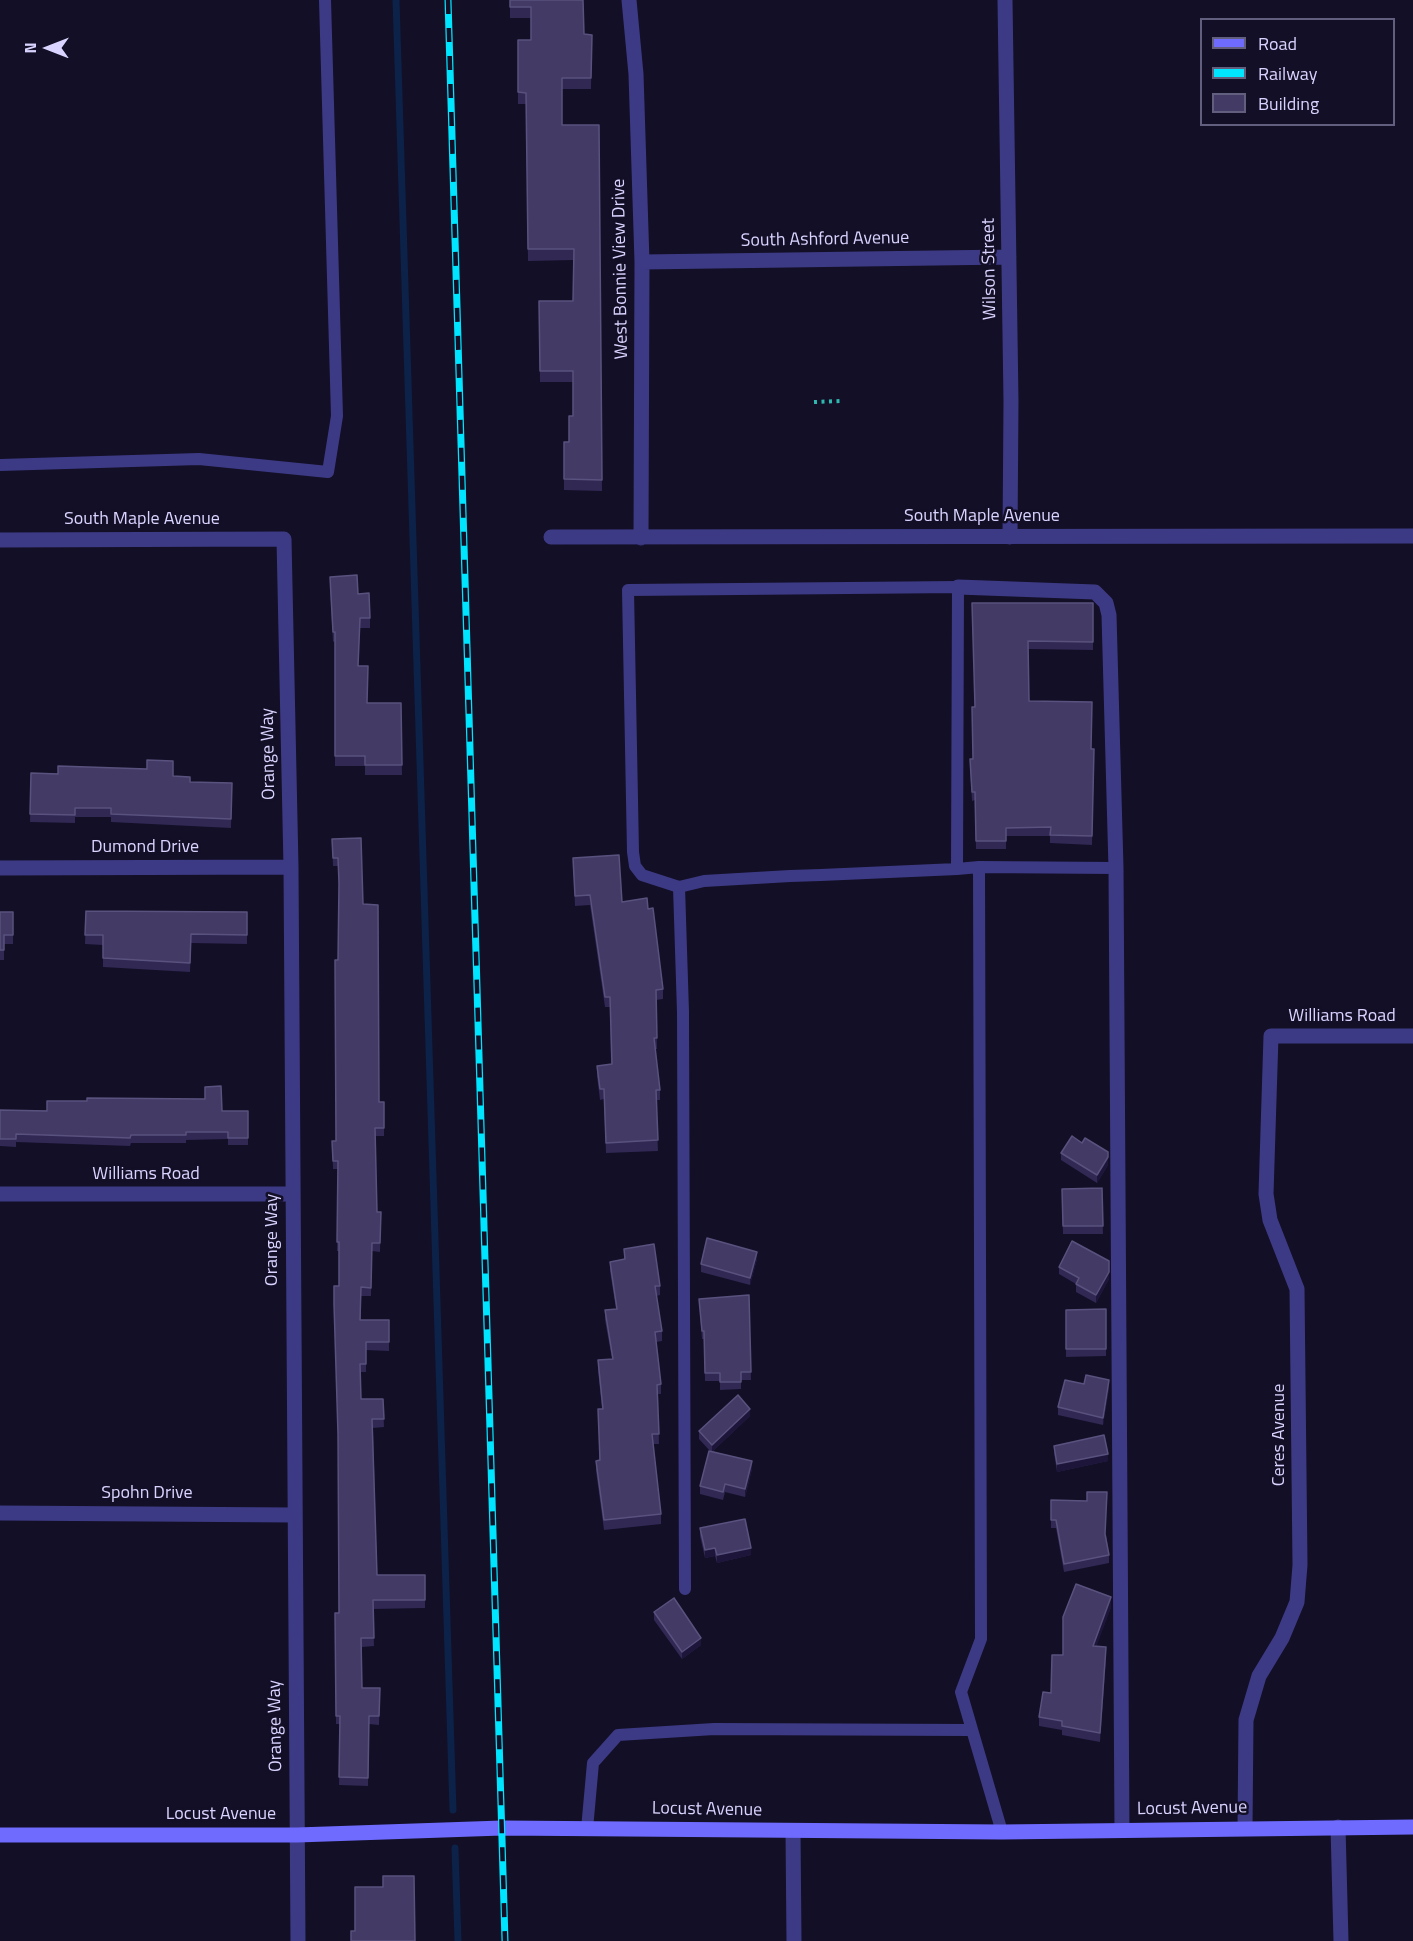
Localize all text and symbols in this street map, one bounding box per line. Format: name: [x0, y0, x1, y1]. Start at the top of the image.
north arrow: [18, 18, 78, 78]
legend: [1200, 18, 1395, 126]
text: Road: [1258, 30, 1297, 57]
text: N: [18, 42, 42, 54]
text: Railway: [1258, 60, 1317, 87]
text: Building: [1258, 90, 1319, 117]
street label: West Bonnie View Drive: [609, 178, 633, 360]
street label: Wilson Street: [978, 218, 1002, 320]
street label: South Ashford Avenue: [741, 228, 909, 252]
street label: South Maple Avenue: [904, 506, 1060, 528]
street label: South Maple Avenue: [64, 509, 220, 531]
street label: Orange Way: [257, 708, 281, 800]
street label: Dumond Drive: [91, 837, 199, 859]
street label: Williams Road: [1288, 1006, 1396, 1028]
street label: Williams Road: [92, 1164, 200, 1186]
street label: Orange Way: [262, 1194, 284, 1286]
street label: Ceres Avenue: [1269, 1384, 1291, 1486]
street label: Spohn Drive: [101, 1483, 193, 1505]
street label: Orange Way: [264, 1680, 288, 1772]
street label: Locust Avenue: [1137, 1797, 1247, 1821]
street label: Locust Avenue: [652, 1798, 762, 1822]
street label: Locust Avenue: [166, 1804, 276, 1826]

